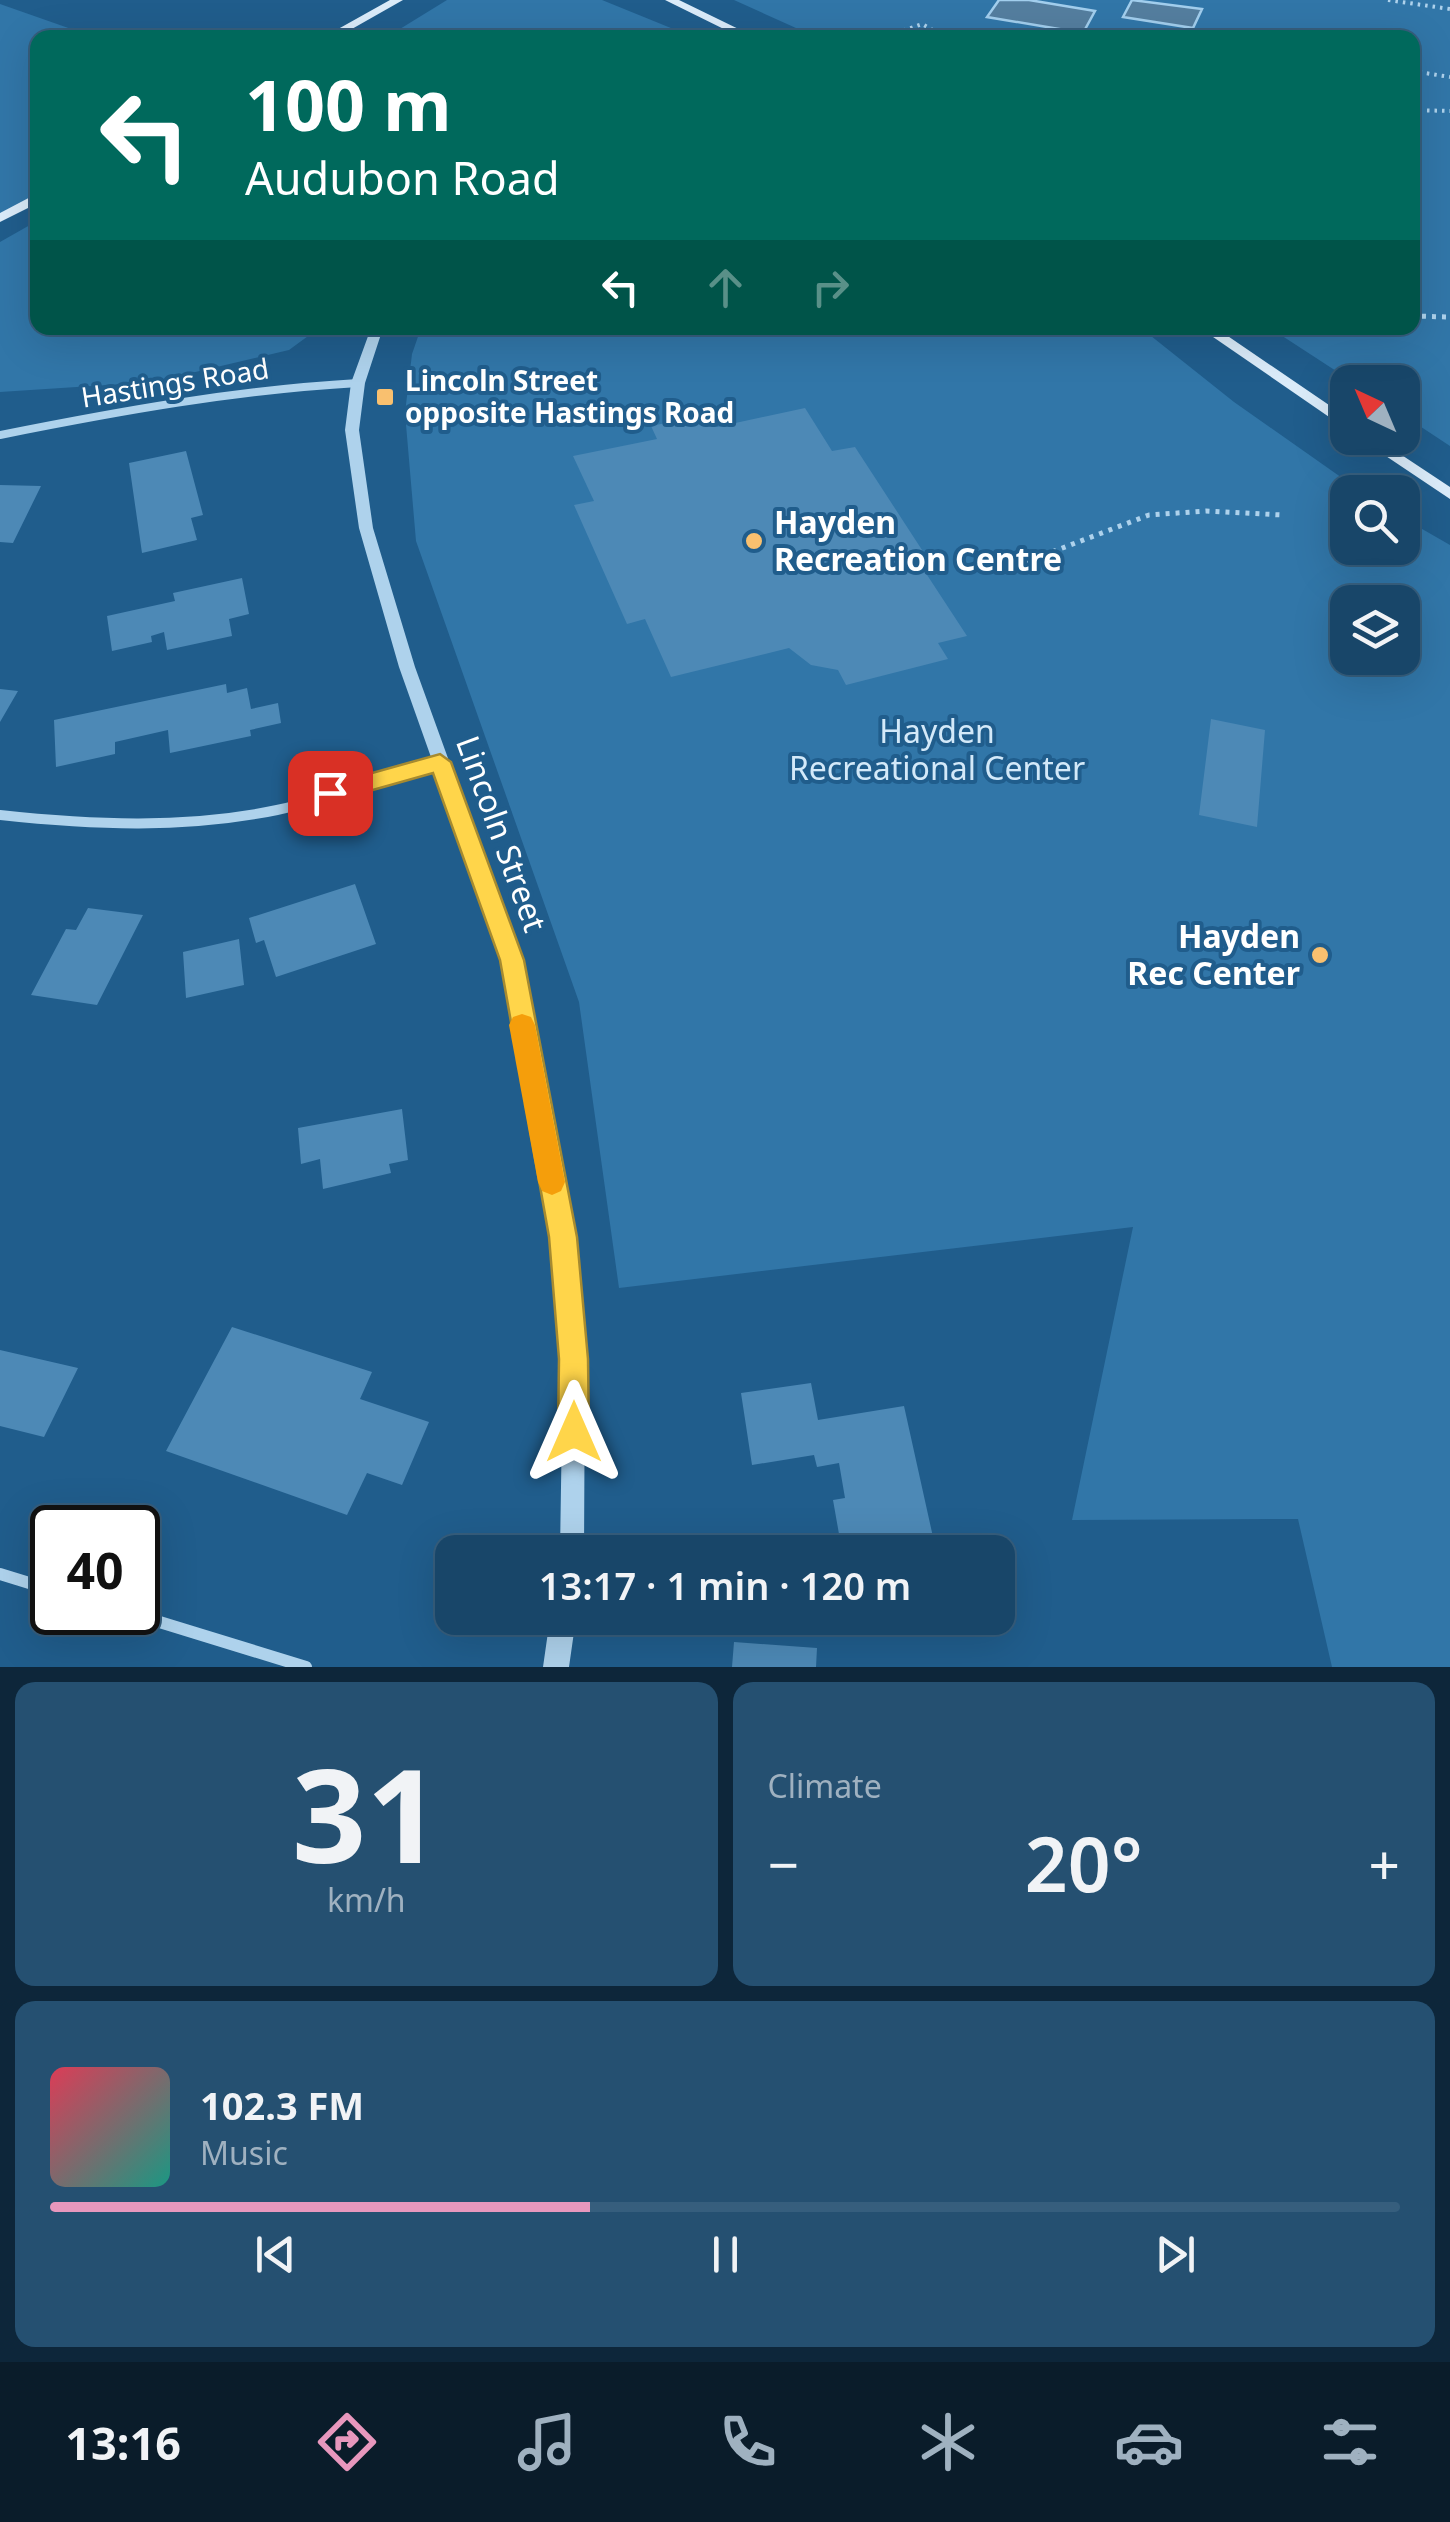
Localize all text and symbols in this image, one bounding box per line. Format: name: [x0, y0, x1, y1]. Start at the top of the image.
text: 100 m: [245, 56, 452, 152]
icon: left: [80, 70, 210, 200]
text: Audubon Road: [245, 147, 560, 208]
icon: left: [593, 260, 648, 315]
icon: ahead: [698, 260, 753, 315]
icon: right: [803, 260, 858, 315]
street label: Hastings Road: [78, 348, 271, 416]
place label: Lincoln Street opposite Hastings Road: [405, 361, 734, 431]
north arrow: [1330, 365, 1420, 455]
map controls: [1330, 365, 1420, 675]
marker: Lincoln Street opposite Hastings Road: [374, 386, 396, 408]
button: search: [1330, 475, 1420, 565]
place label: Hayden Recreation Centre: [774, 500, 1062, 580]
marker: Hayden Recreation Centre: [743, 530, 765, 552]
button: layers: [1330, 585, 1420, 675]
park label: Hayden Recreational Center: [789, 709, 1085, 789]
street label: Lincoln Street: [447, 730, 558, 937]
pin: [288, 751, 373, 836]
icon: arrive: [303, 766, 358, 821]
place label: Hayden Rec Center: [1127, 914, 1300, 994]
marker: Hayden Rec Center: [1309, 944, 1331, 966]
position arrow: [522, 1380, 626, 1484]
speed limit sign: 40: [30, 1505, 160, 1635]
text: 13:17 · 1 min · 120 m: [539, 1559, 911, 1611]
text: 31: [292, 1724, 441, 1901]
text: Climate: [768, 1764, 882, 1807]
text: 20°: [1025, 1812, 1143, 1914]
text: −: [768, 1826, 799, 1901]
text: +: [1369, 1826, 1400, 1901]
text: km/h: [327, 1878, 406, 1921]
text: 102.3 FM: [200, 2079, 364, 2131]
text: Music: [200, 2131, 288, 2174]
icon: previous: [248, 2227, 303, 2282]
icon: pause: [698, 2227, 753, 2282]
icon: next: [1148, 2227, 1203, 2282]
icon: directions: [312, 2407, 382, 2477]
icon: music: [512, 2407, 582, 2477]
icon: phone: [713, 2407, 783, 2477]
icon: climate: [913, 2407, 983, 2477]
icon: car: [1114, 2407, 1184, 2477]
icon: filters: [1315, 2407, 1385, 2477]
text: 13:16: [65, 2412, 181, 2473]

